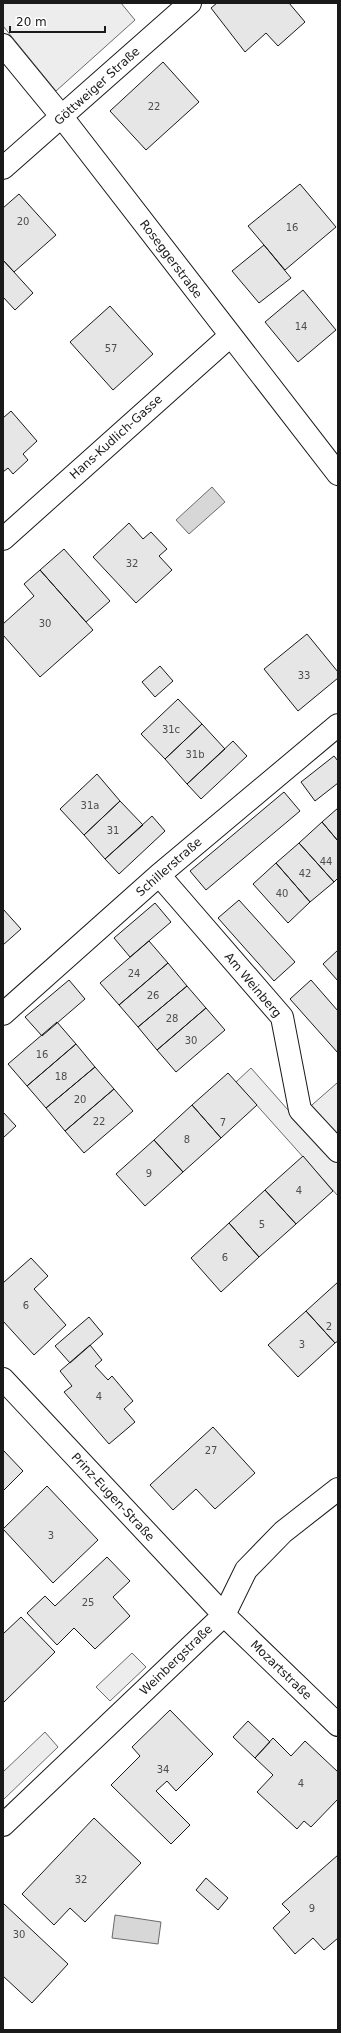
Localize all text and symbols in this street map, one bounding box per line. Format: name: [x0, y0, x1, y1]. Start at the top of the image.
scale bar: [10, 8, 105, 34]
text: 20 m: [16, 15, 47, 29]
street label: Göttweiger Straße: [51, 44, 143, 128]
house number: 22: [148, 101, 160, 112]
house number: 20: [17, 216, 29, 227]
street label: Roseggerstraße: [137, 217, 205, 301]
house number: 16: [286, 222, 298, 233]
house number: 14: [295, 321, 307, 332]
house number: 57: [105, 343, 117, 354]
street label: Hans-Kudlich-Gasse: [67, 392, 165, 482]
house number: 32: [126, 558, 138, 569]
house number: 30: [39, 618, 51, 629]
house number: 33: [298, 670, 310, 681]
house number: 31c: [162, 724, 180, 735]
house number: 31b: [185, 749, 205, 760]
house number: 31a: [81, 800, 99, 811]
house number: 31: [107, 825, 119, 836]
street label: Schillerstraße: [133, 835, 205, 899]
house number: 44: [320, 856, 332, 867]
house number: 42: [299, 868, 311, 879]
house number: 40: [276, 888, 288, 899]
street label: Am Weinberg: [222, 950, 284, 1020]
house number: 24: [128, 968, 140, 979]
house number: 26: [147, 990, 159, 1001]
house number: 28: [166, 1013, 178, 1024]
house number: 30: [185, 1035, 197, 1046]
house number: 16: [36, 1049, 48, 1060]
house number: 18: [55, 1071, 67, 1082]
house number: 20: [74, 1094, 86, 1105]
house number: 22: [93, 1116, 105, 1127]
house number: 7: [220, 1117, 226, 1128]
house number: 8: [184, 1134, 190, 1145]
house number: 9: [146, 1168, 152, 1179]
house number: 4: [296, 1185, 302, 1196]
house number: 5: [259, 1219, 265, 1230]
house number: 6: [222, 1252, 228, 1263]
house number: 6: [23, 1300, 29, 1311]
house number: 2: [326, 1321, 332, 1332]
house number: 3: [299, 1339, 305, 1350]
house number: 4: [96, 1391, 102, 1402]
house number: 27: [205, 1445, 217, 1456]
street label: Prinz-Eugen-Straße: [69, 1450, 157, 1544]
house number: 3: [48, 1530, 54, 1541]
house number: 25: [82, 1597, 94, 1608]
street label: Weinbergstraße: [137, 1622, 215, 1698]
street label: Mozartstraße: [248, 1637, 314, 1703]
house number: 34: [157, 1764, 169, 1775]
house number: 4: [298, 1778, 304, 1789]
house number: 32: [75, 1874, 87, 1885]
house number: 9: [309, 1903, 315, 1914]
house number: 30: [13, 1929, 25, 1940]

